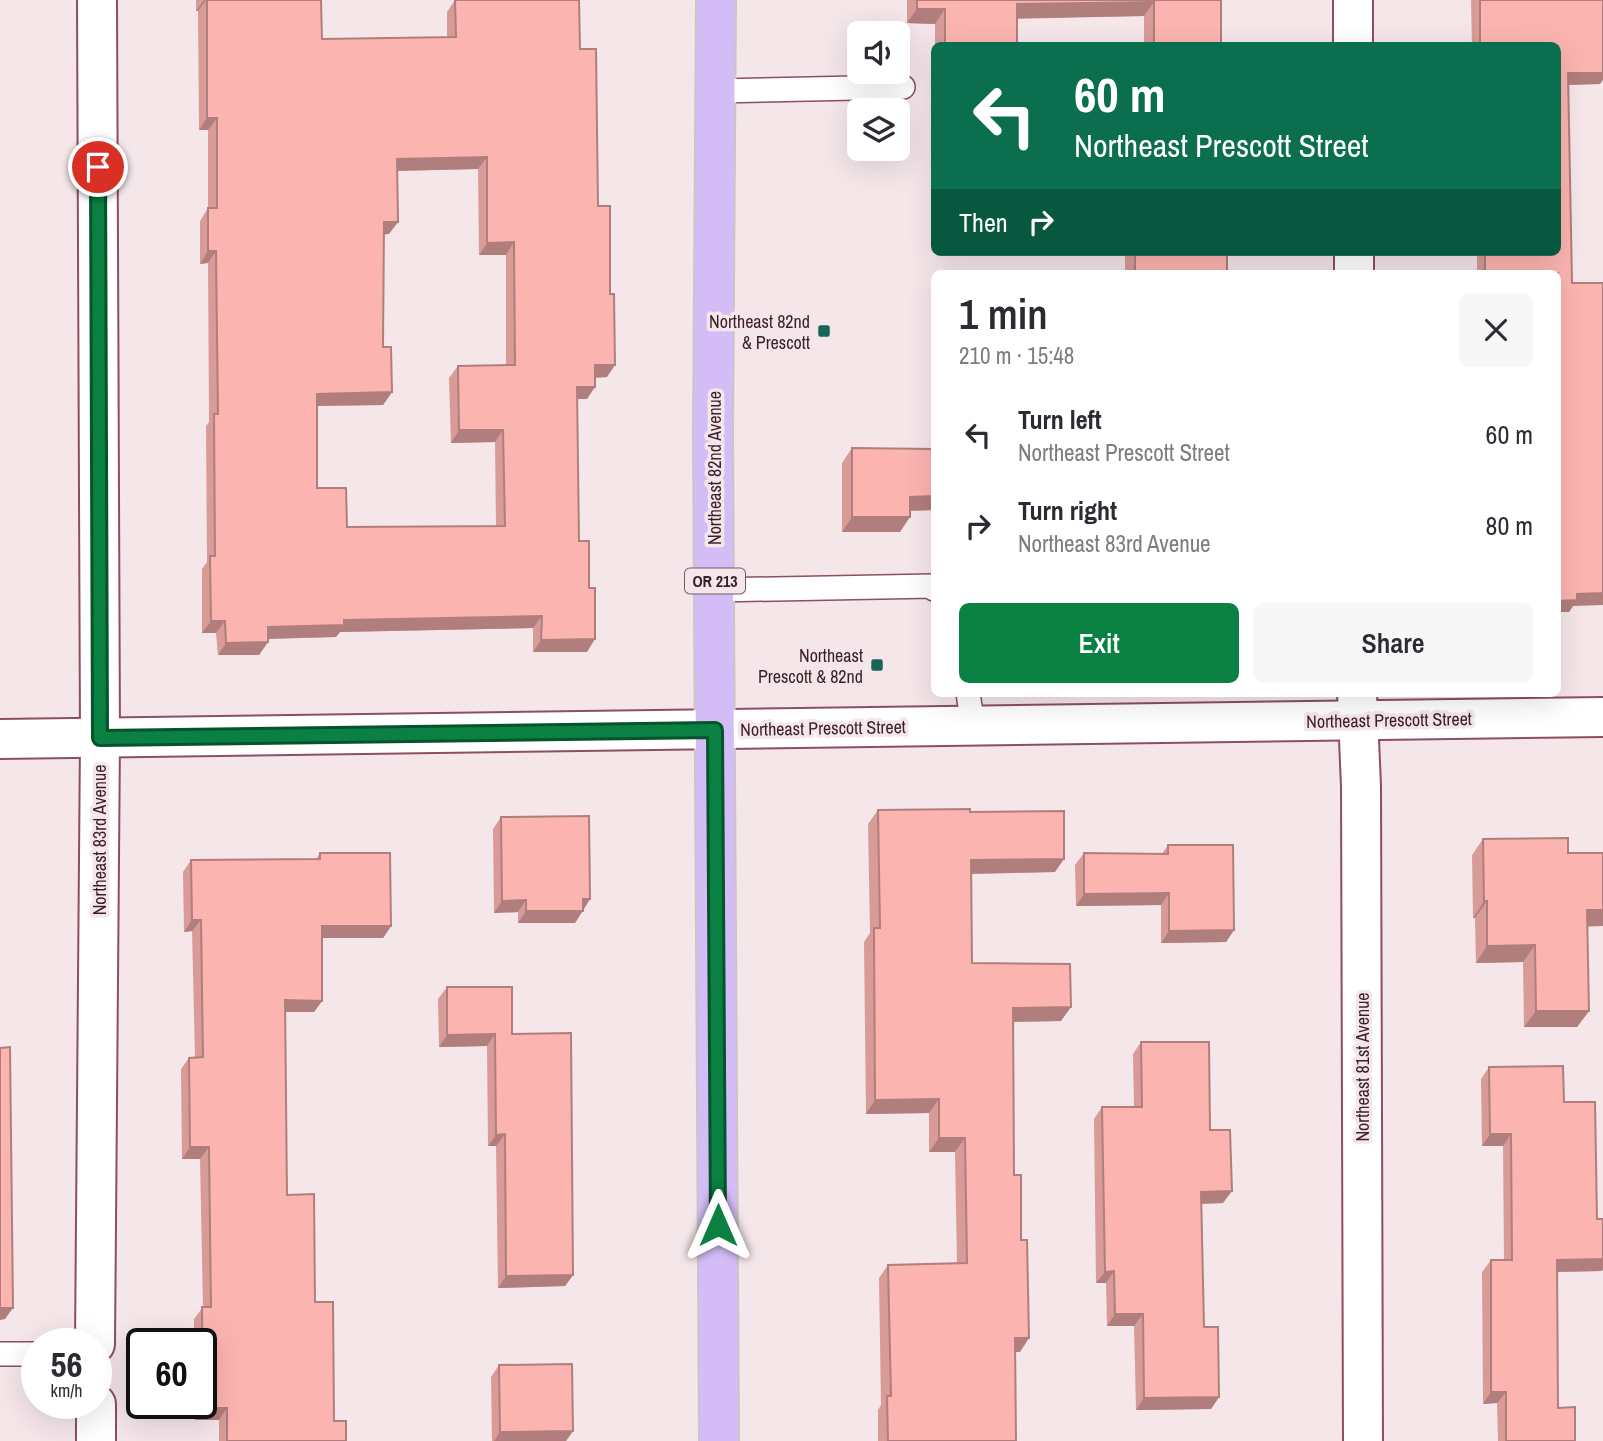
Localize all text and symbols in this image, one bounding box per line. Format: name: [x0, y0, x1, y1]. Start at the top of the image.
map controls: [847, 21, 910, 161]
button: sound: [847, 21, 910, 84]
text: 60 m: [1074, 61, 1166, 127]
icon: left: [959, 70, 1050, 161]
button: layers: [847, 98, 910, 161]
text: Northeast Prescott Street: [1074, 124, 1369, 167]
pin: [68, 137, 128, 197]
icon: arrive: [79, 148, 117, 186]
icon: right: [1022, 203, 1060, 241]
text: Then: [959, 205, 1008, 240]
text: 1 min: [959, 286, 1048, 342]
button: close: [1459, 293, 1533, 367]
place label: Northeast 82nd & Prescott: [709, 309, 810, 355]
marker: Northeast 82nd & Prescott: [816, 323, 832, 339]
text: 210 m · 15:48: [959, 340, 1074, 371]
street label: Northeast 82nd Avenue: [702, 391, 727, 545]
text: Turn left: [1018, 402, 1102, 437]
icon: left: [959, 416, 997, 454]
text: 60 m: [1486, 417, 1533, 452]
text: Northeast Prescott Street: [1018, 437, 1230, 468]
text: Turn right: [1018, 493, 1117, 528]
icon: right: [959, 507, 997, 545]
text: 80 m: [1486, 508, 1533, 543]
text: Northeast 83rd Avenue: [1018, 528, 1211, 559]
road number: OR 213: [685, 568, 745, 594]
button: Exit: [959, 603, 1239, 683]
button: Share: [1253, 603, 1533, 683]
place label: Northeast Prescott & 82nd: [758, 643, 863, 689]
marker: Northeast Prescott & 82nd: [869, 657, 885, 673]
street label: Northeast Prescott Street: [1306, 706, 1472, 734]
street label: Northeast Prescott Street: [740, 714, 906, 742]
street label: Northeast 83rd Avenue: [87, 765, 112, 915]
street label: Northeast 81st Avenue: [1350, 992, 1375, 1142]
position arrow: [681, 1188, 755, 1262]
speed limit sign: 60: [126, 1328, 217, 1419]
text: 56: [51, 1341, 82, 1388]
text: km/h: [51, 1378, 83, 1403]

